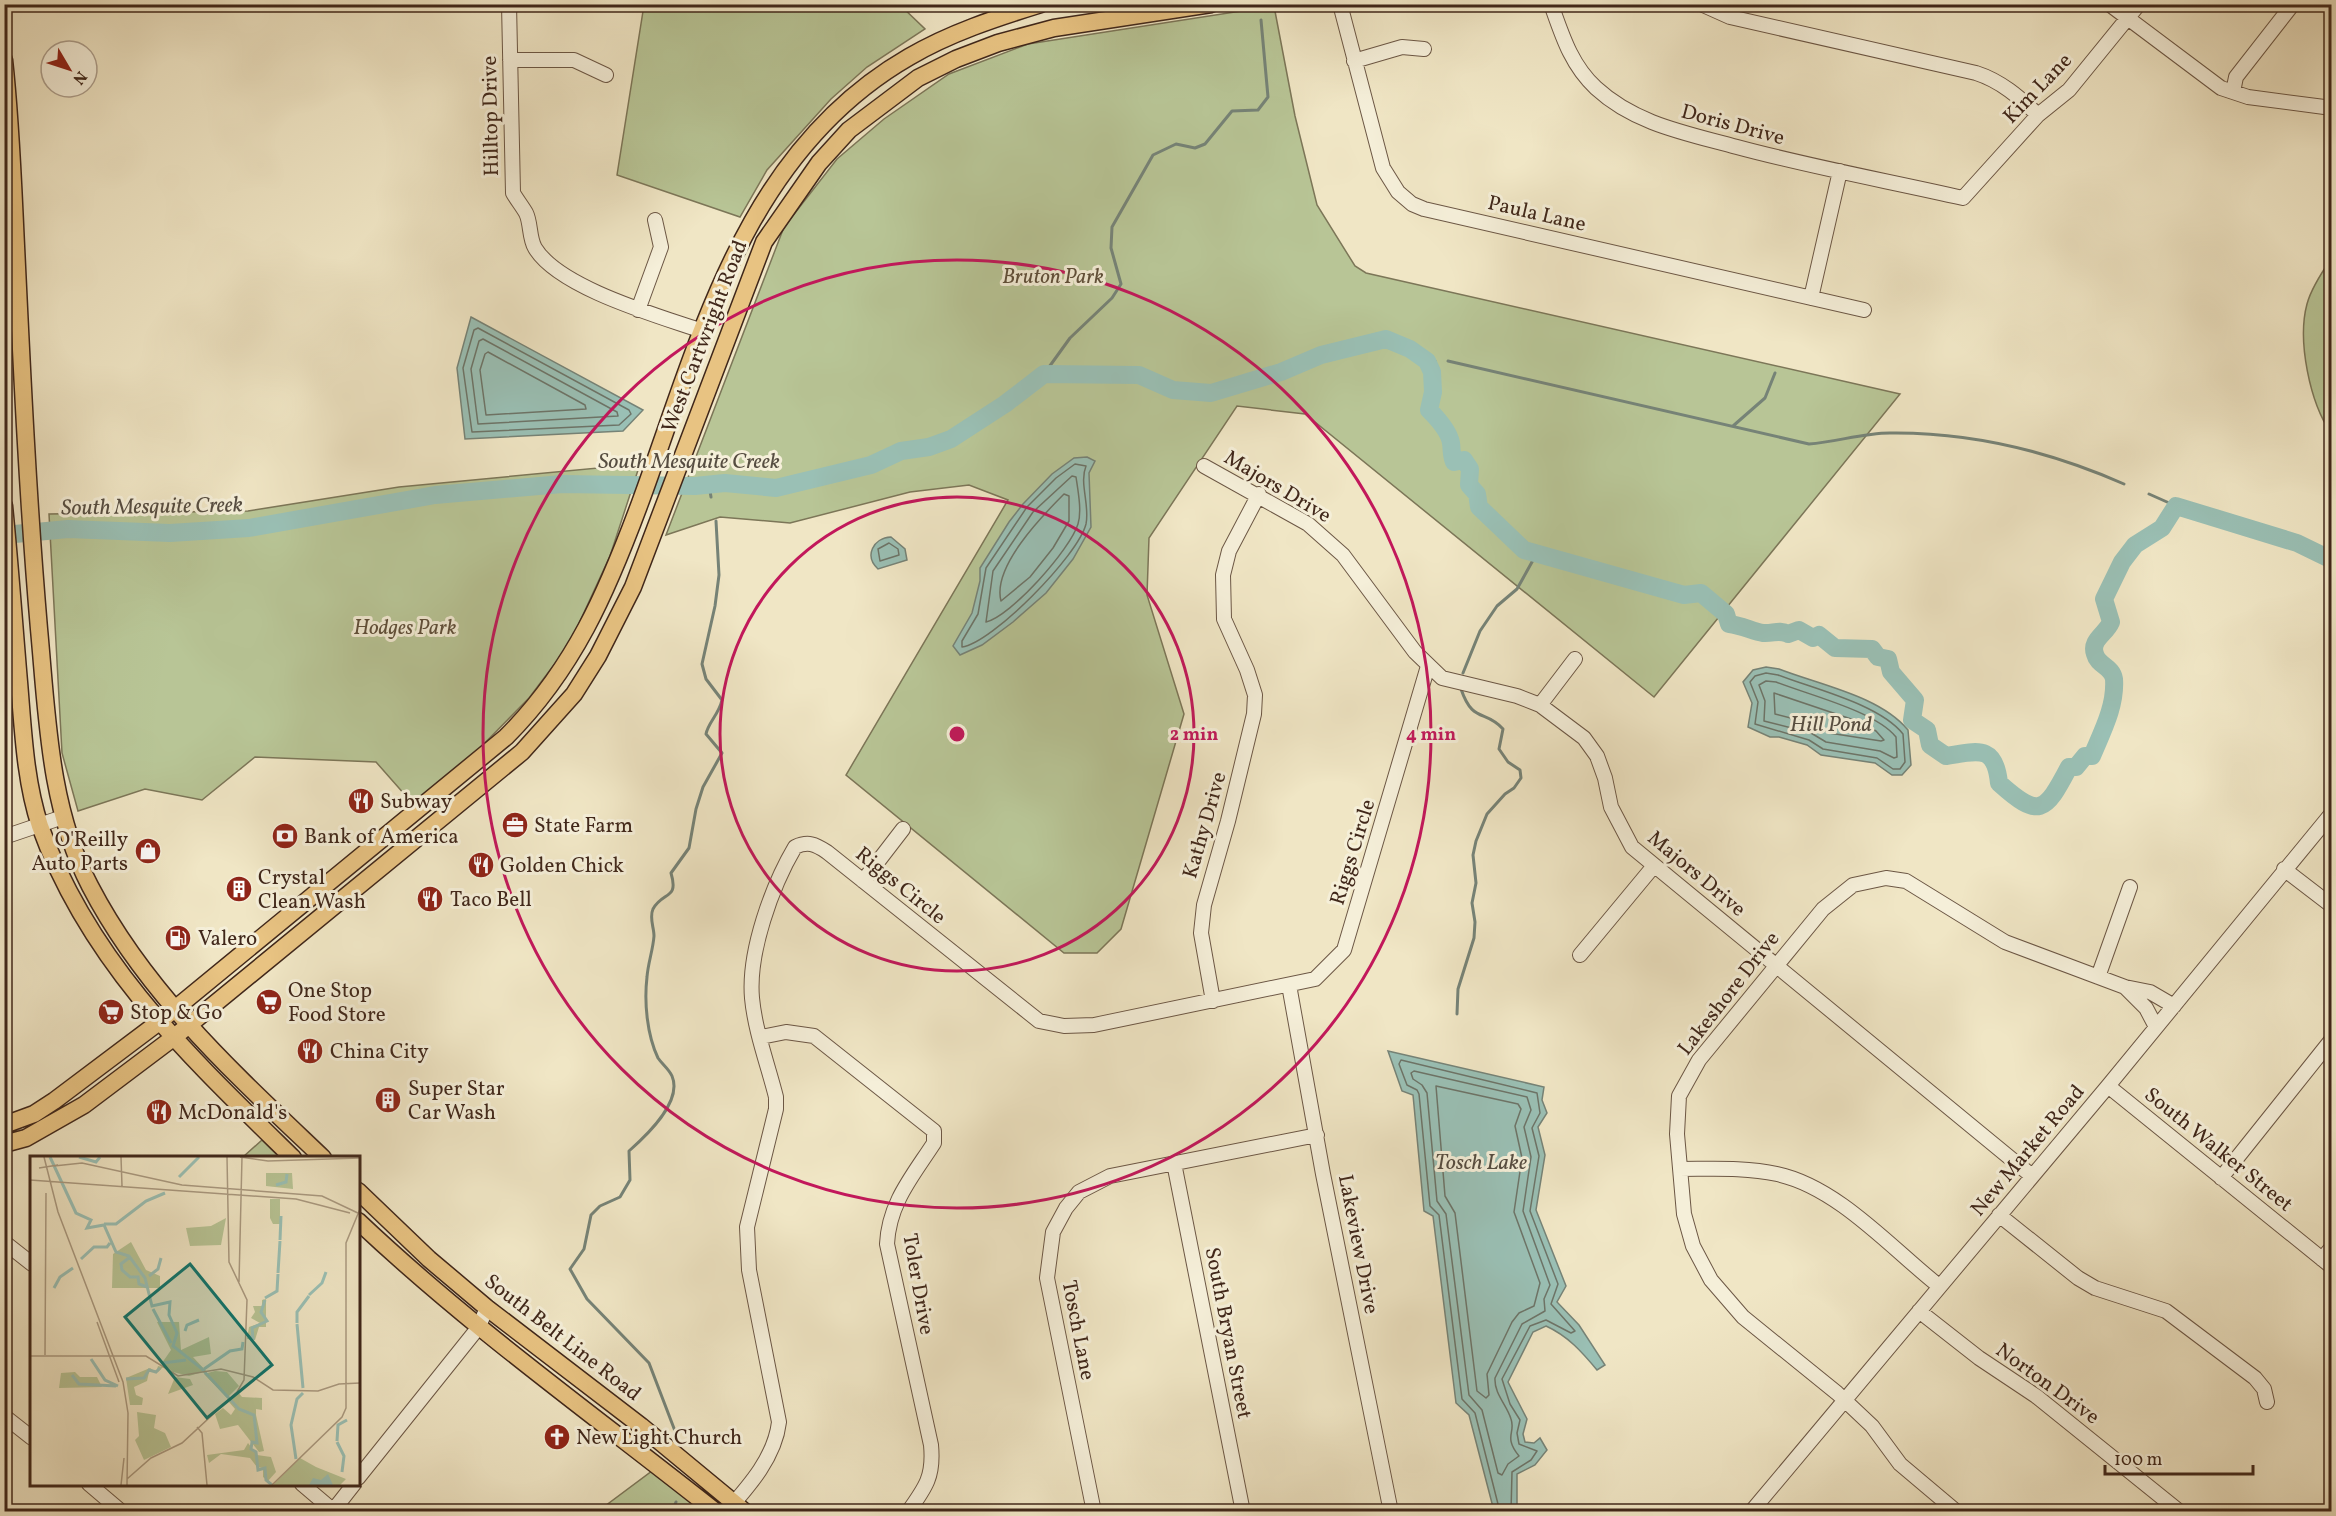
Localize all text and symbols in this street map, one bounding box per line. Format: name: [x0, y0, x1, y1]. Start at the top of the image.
north arrow: [39, 39, 99, 99]
street label: Kim Lane: [1997, 47, 2079, 131]
street label: Hilltop Drive: [476, 55, 507, 176]
text: N: [67, 66, 91, 89]
street label: Doris Drive: [1678, 98, 1788, 153]
street label: Paula Lane: [1485, 189, 1589, 240]
street label: West Cartwright Road: [655, 236, 755, 437]
park label: Bruton Park: [1002, 263, 1104, 292]
street label: Majors Drive: [1218, 444, 1336, 531]
water label: South Mesquite Creek: [598, 447, 780, 478]
water label: South Mesquite Creek: [61, 490, 243, 525]
park label: Hodges Park: [353, 614, 457, 643]
water label: Hill Pond: [1790, 710, 1873, 741]
text: 2 min: [1170, 723, 1218, 748]
text: 4 min: [1406, 723, 1456, 748]
centre of rings: [947, 724, 967, 744]
street label: Kathy Drive: [1176, 769, 1235, 882]
restaurant icon: Subway: [346, 786, 376, 816]
place label: Subway: [380, 788, 453, 817]
street label: Riggs Circle: [1324, 796, 1383, 909]
office icon: State Farm: [500, 810, 530, 840]
place label: State Farm: [534, 812, 633, 841]
bank icon: Bank of America: [270, 821, 300, 851]
place label: Bank of America: [304, 823, 459, 852]
street label: Majors Drive: [1641, 824, 1751, 924]
place label: O'Reilly Auto Parts: [31, 826, 129, 879]
shop icon: O'Reilly Auto Parts: [133, 836, 163, 866]
street label: Riggs Circle: [848, 841, 952, 932]
restaurant icon: Golden Chick: [466, 850, 496, 880]
place label: Golden Chick: [500, 852, 625, 881]
place label: Crystal Clean Wash: [258, 864, 366, 917]
building icon: Crystal Clean Wash: [224, 874, 254, 904]
restaurant icon: Taco Bell: [415, 884, 445, 914]
place label: Taco Bell: [450, 886, 532, 915]
fuel station icon: Valero: [163, 923, 193, 953]
place label: Valero: [198, 925, 257, 954]
street label: Lakeshore Drive: [1672, 926, 1787, 1062]
place label: One Stop Food Store: [288, 977, 386, 1030]
supermarket icon: One Stop Food Store: [254, 987, 284, 1017]
supermarket icon: Stop & Go: [96, 997, 126, 1027]
place label: Stop & Go: [130, 999, 222, 1028]
restaurant icon: China City: [295, 1036, 325, 1066]
place label: China City: [330, 1038, 429, 1067]
place label: Super Star Car Wash: [408, 1075, 505, 1128]
street label: New Market Road: [1964, 1079, 2092, 1223]
street label: South Walker Street: [2138, 1081, 2298, 1219]
building icon: Super Star Car Wash: [373, 1085, 403, 1115]
restaurant icon: McDonald's: [144, 1097, 174, 1127]
place label: McDonald's: [178, 1099, 287, 1128]
water label: Tosch Lake: [1435, 1148, 1527, 1179]
inset map: [30, 1156, 360, 1486]
street label: Lakeview Drive: [1330, 1172, 1385, 1316]
street label: Toler Drive: [894, 1231, 941, 1337]
street label: South Bryan Street: [1197, 1245, 1258, 1422]
street label: South Belt Line Road: [478, 1268, 647, 1409]
street label: Tosch Lane: [1054, 1278, 1101, 1383]
street label: Norton Drive: [1989, 1337, 2105, 1432]
church icon: New Light Church: [542, 1422, 572, 1452]
place label: New Light Church: [576, 1424, 742, 1453]
scale bar: [2105, 1438, 2254, 1476]
text: 100 m: [2114, 1448, 2163, 1473]

